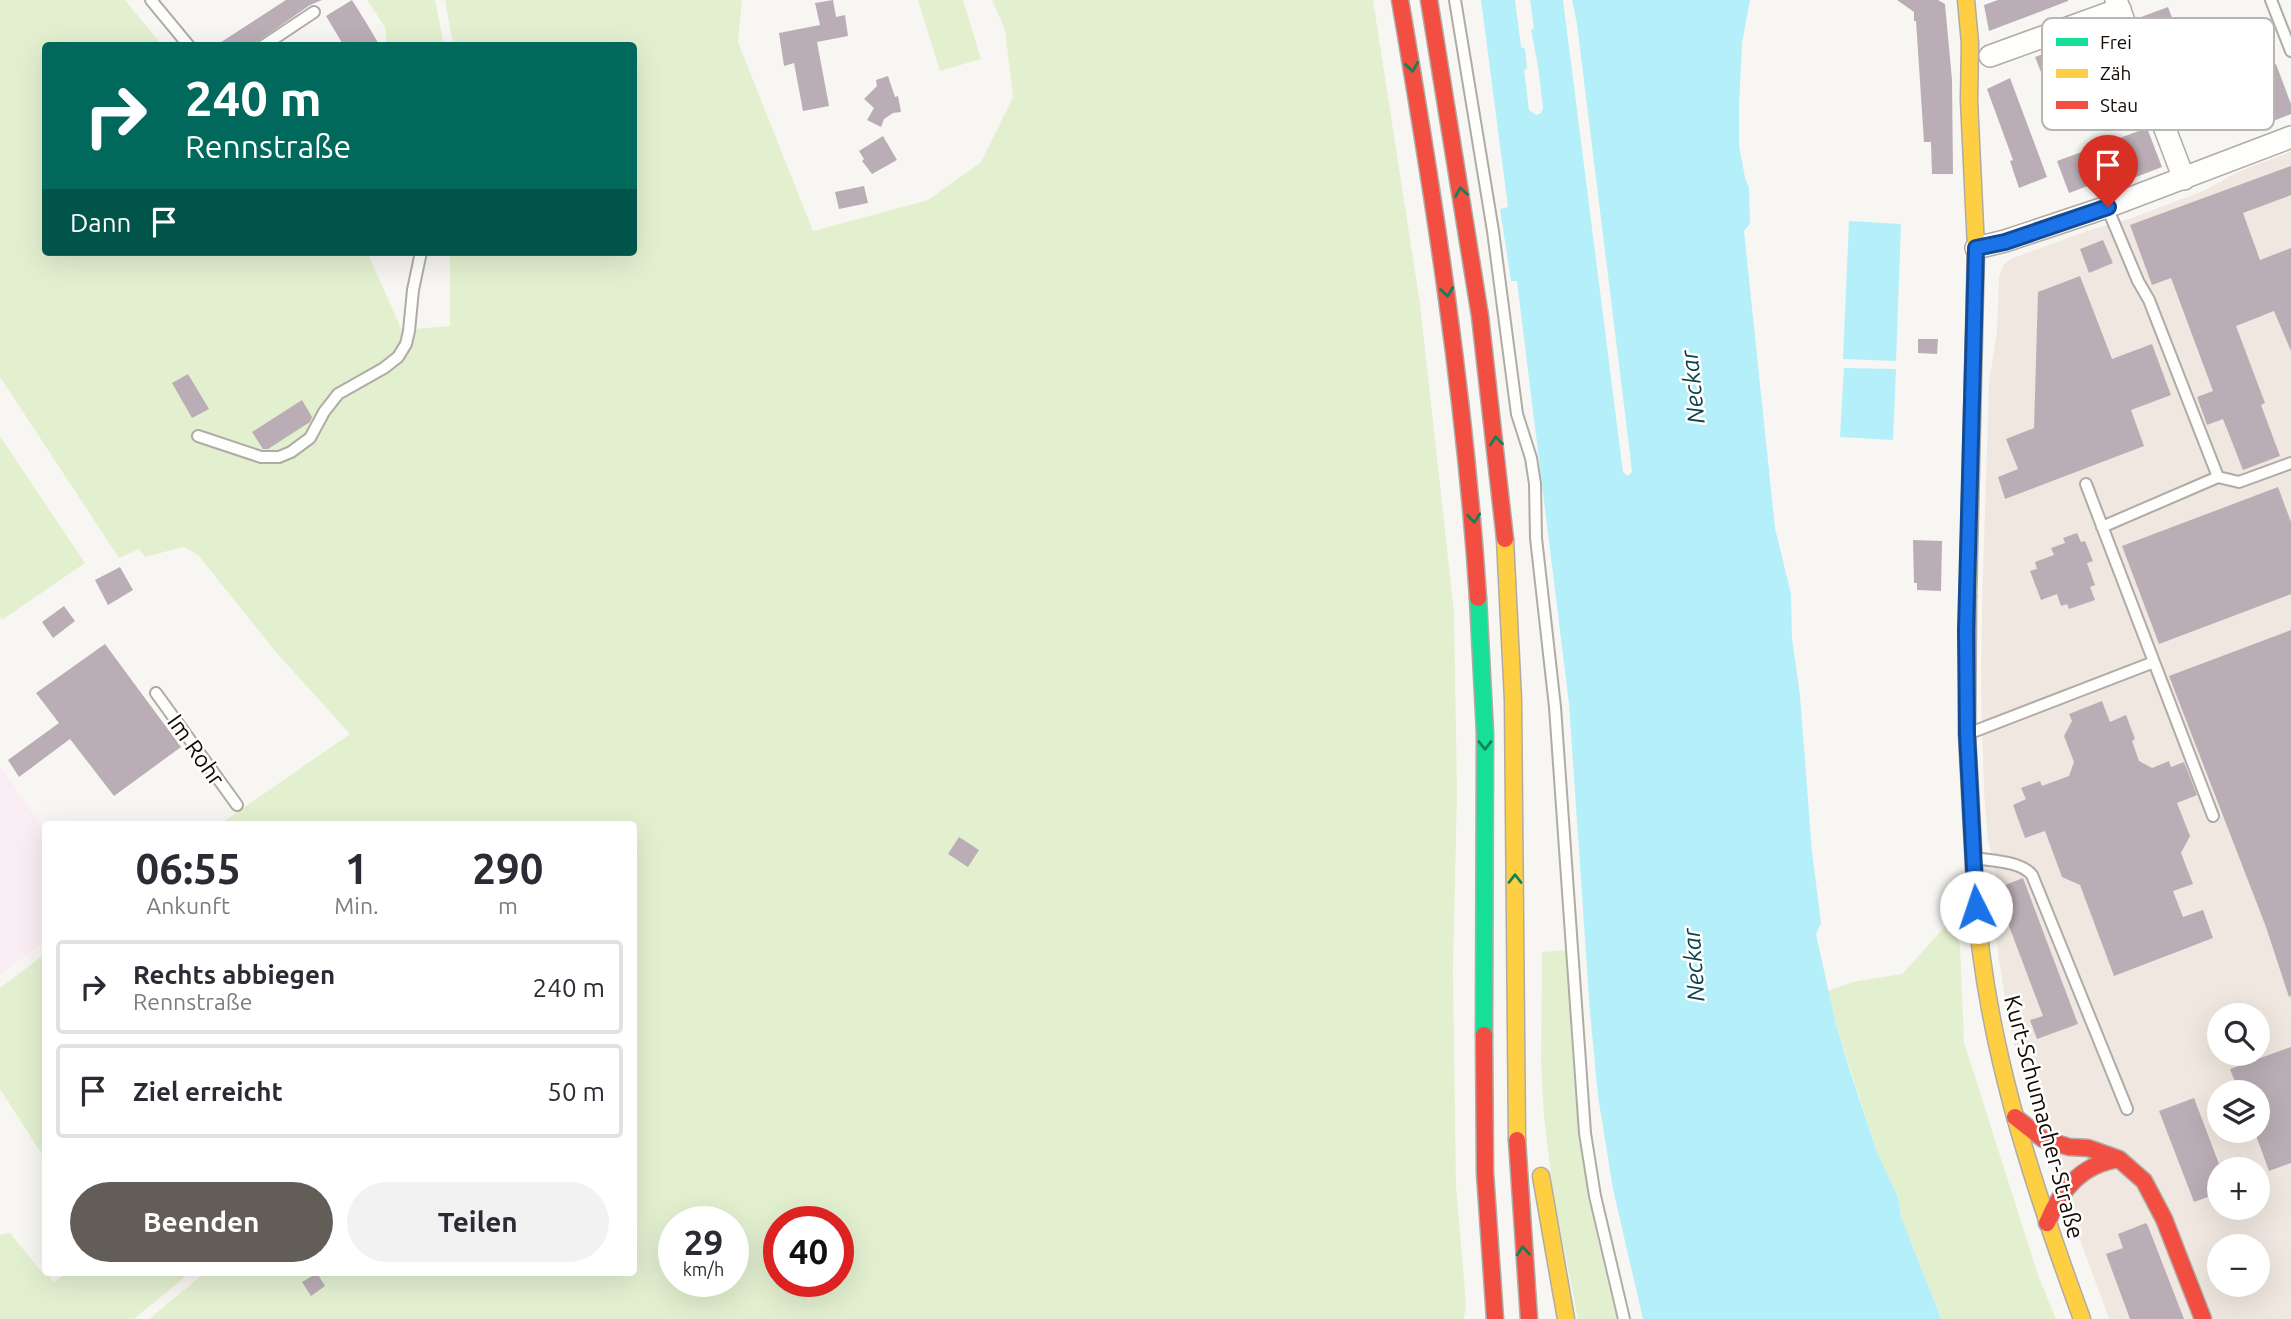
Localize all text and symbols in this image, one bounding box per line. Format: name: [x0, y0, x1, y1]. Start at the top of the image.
legend: [2042, 18, 2274, 130]
text: Frei: [2100, 31, 2132, 53]
one-way arrow: [1404, 61, 1419, 73]
text: Zäh: [2100, 62, 2131, 84]
icon: right: [70, 70, 161, 161]
text: 240 m: [185, 70, 322, 125]
text: Stau: [2100, 94, 2138, 116]
text: Rennstraße: [185, 128, 351, 164]
pin: [2078, 135, 2138, 207]
icon: arrive: [2089, 146, 2127, 184]
one-way arrow: [1454, 186, 1469, 198]
icon: arrive: [145, 203, 183, 241]
text: Dann: [70, 208, 131, 237]
one-way arrow: [1439, 286, 1454, 298]
water label: Neckar: [1675, 348, 1710, 425]
one-way arrow: [1488, 436, 1503, 447]
one-way arrow: [1466, 512, 1481, 524]
street label: Im Rohr: [163, 710, 230, 790]
one-way arrow: [1477, 740, 1493, 751]
text: 06:55: [136, 845, 241, 892]
text: 1: [345, 845, 368, 892]
text: 290: [472, 845, 543, 892]
position arrow: [1939, 870, 2013, 944]
one-way arrow: [1507, 873, 1523, 884]
text: Ankunft: [146, 893, 230, 918]
text: Min.: [334, 893, 379, 918]
text: m: [498, 893, 518, 918]
water label: Neckar: [1677, 926, 1710, 1003]
text: Rechts abbiegen: [133, 960, 335, 989]
icon: right: [74, 968, 112, 1006]
text: 240 m: [533, 973, 605, 1002]
text: Rennstraße: [133, 989, 252, 1014]
street label: Kurt-Schumacher-Straße: [2000, 992, 2089, 1241]
map controls: [2207, 1003, 2270, 1297]
button: search: [2207, 1003, 2270, 1066]
icon: arrive: [74, 1072, 112, 1110]
text: Ziel erreicht: [133, 1077, 283, 1106]
text: 50 m: [547, 1077, 605, 1106]
button: layers: [2207, 1080, 2270, 1143]
button: +: [2207, 1157, 2270, 1220]
button: Beenden: [70, 1182, 333, 1262]
button: Teilen: [347, 1182, 609, 1262]
speed limit sign: 40: [763, 1206, 854, 1297]
text: 29: [684, 1222, 723, 1262]
button: −: [2207, 1234, 2270, 1297]
one-way arrow: [1516, 1245, 1531, 1256]
text: km/h: [683, 1259, 724, 1279]

